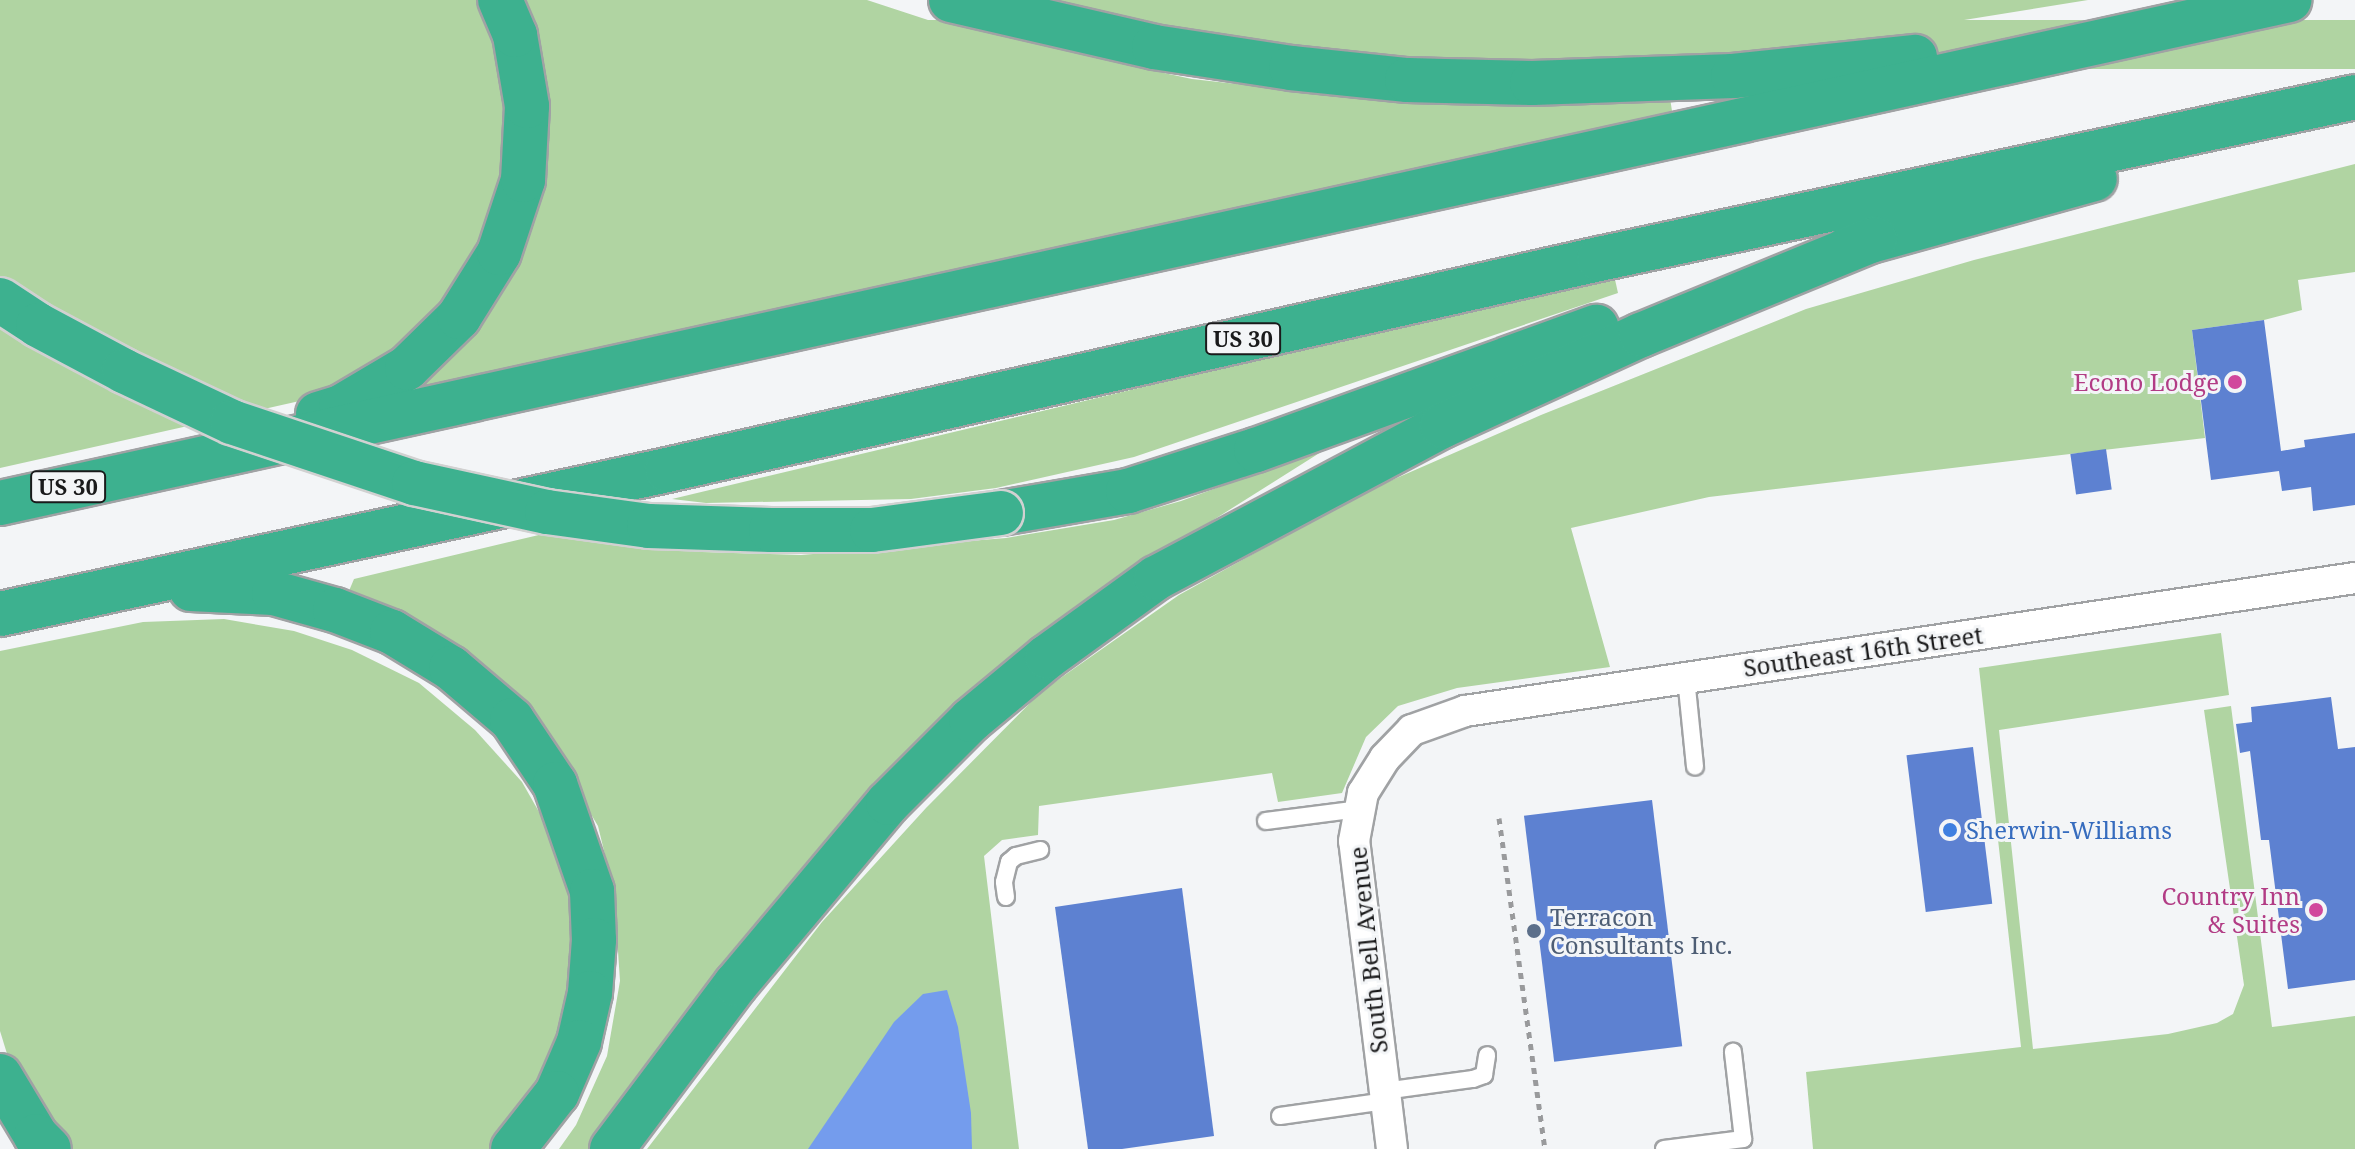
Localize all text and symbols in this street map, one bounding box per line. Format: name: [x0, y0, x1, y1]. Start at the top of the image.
road number: US 30: [1205, 321, 1281, 357]
place label: Econo Lodge: [2074, 368, 2219, 396]
marker: Econo Lodge: [2226, 373, 2244, 391]
road number: US 30: [30, 469, 106, 505]
street label: Southeast 16th Street: [1741, 620, 1985, 682]
place label: Sherwin-Williams: [1966, 816, 2172, 844]
marker: Sherwin-Williams: [1941, 821, 1959, 839]
street label: South Bell Avenue: [1343, 845, 1393, 1055]
place label: Country Inn & Suites: [2161, 882, 2300, 938]
marker: Country Inn & Suites: [2307, 901, 2325, 919]
place label: Terracon Consultants Inc.: [1550, 903, 1733, 959]
marker: Terracon Consultants Inc.: [1525, 922, 1543, 940]

